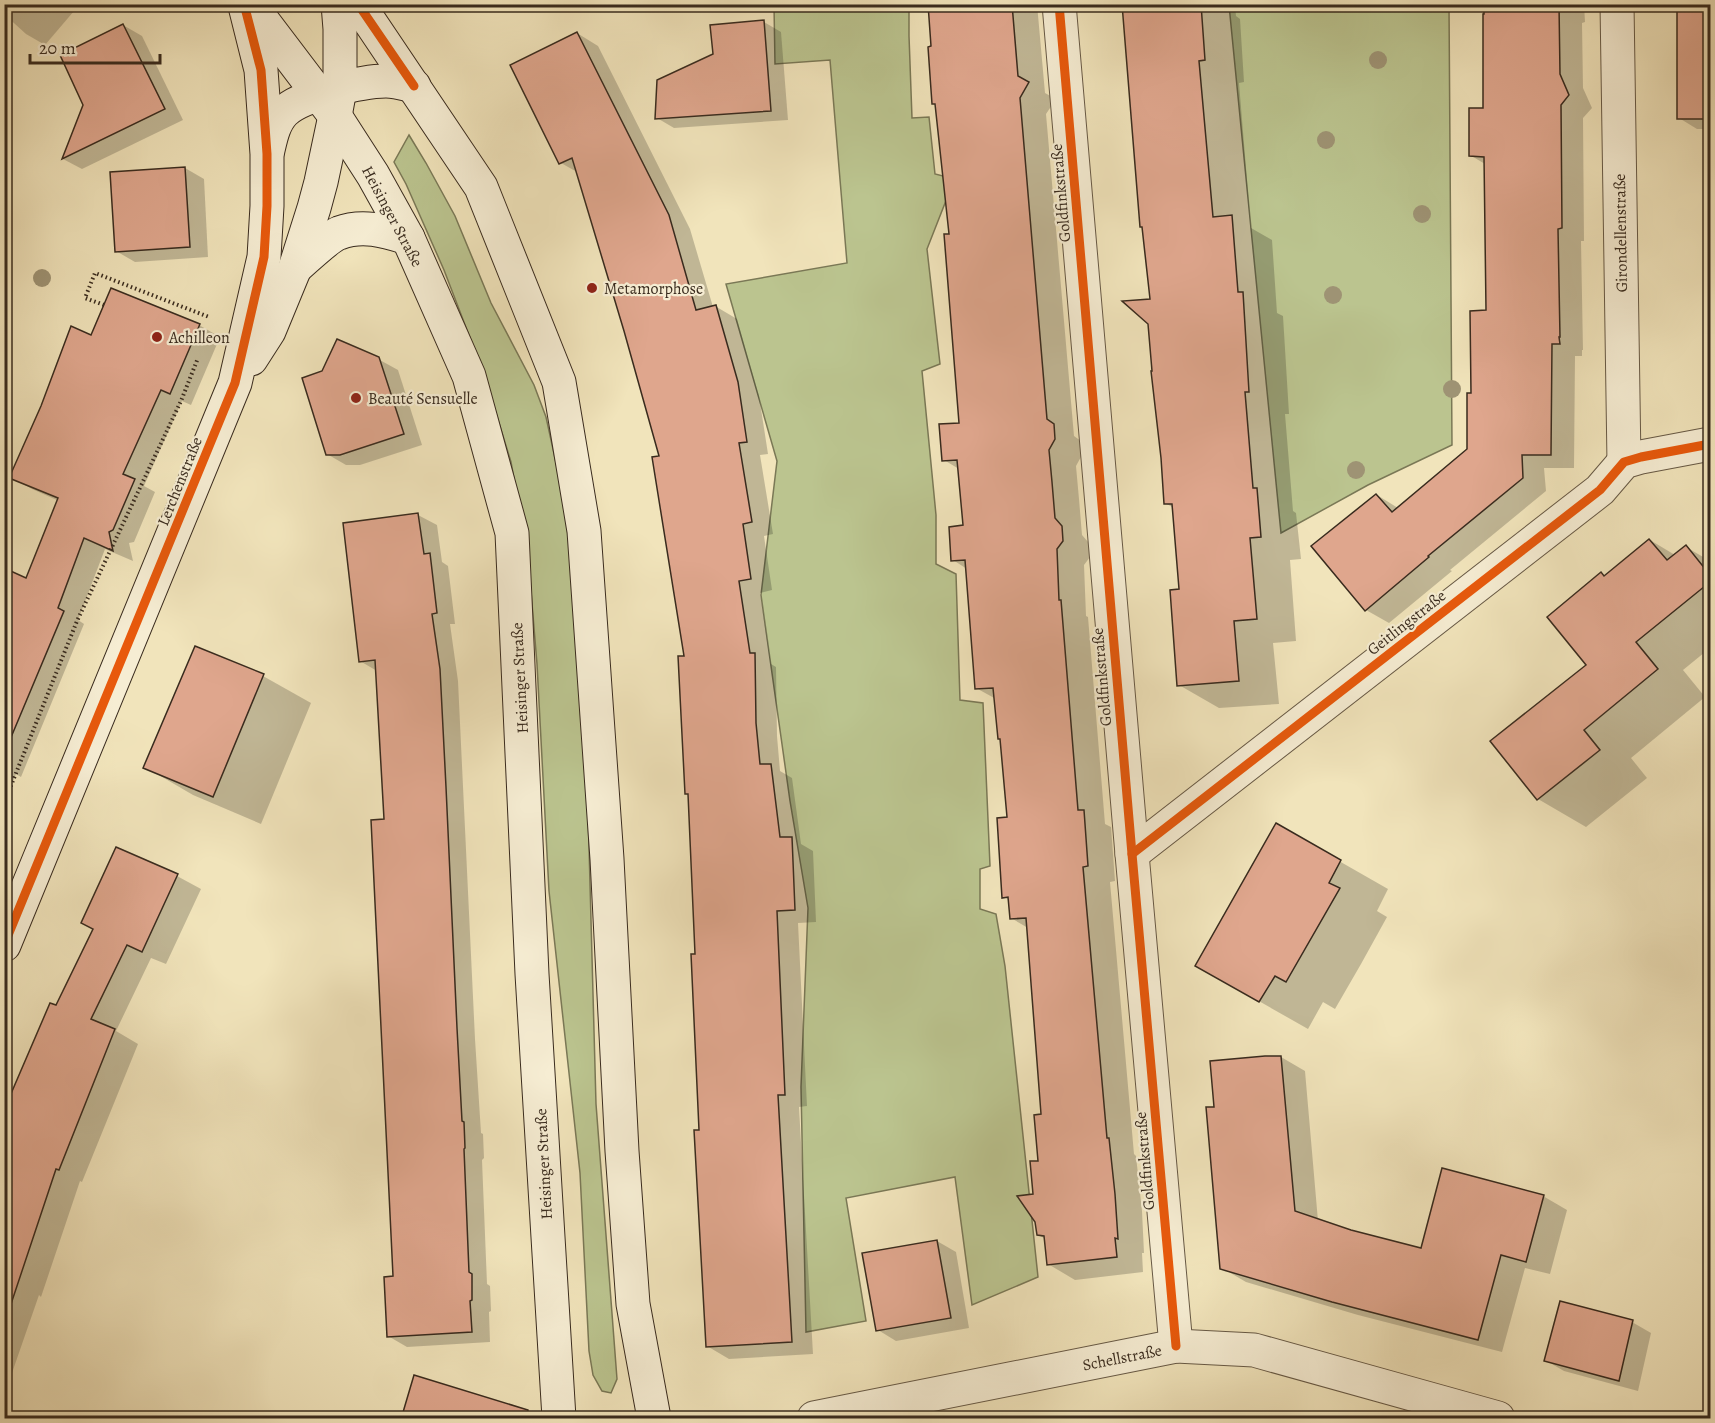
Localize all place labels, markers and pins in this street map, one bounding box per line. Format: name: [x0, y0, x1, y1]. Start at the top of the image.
place label: Metamorphose: [604, 278, 703, 300]
marker: Metamorphose: [585, 281, 599, 295]
place label: Achilleon: [168, 327, 230, 349]
marker: Achilleon: [150, 330, 164, 344]
place label: Beauté Sensuelle: [368, 388, 478, 410]
marker: Beauté Sensuelle: [349, 391, 363, 405]

